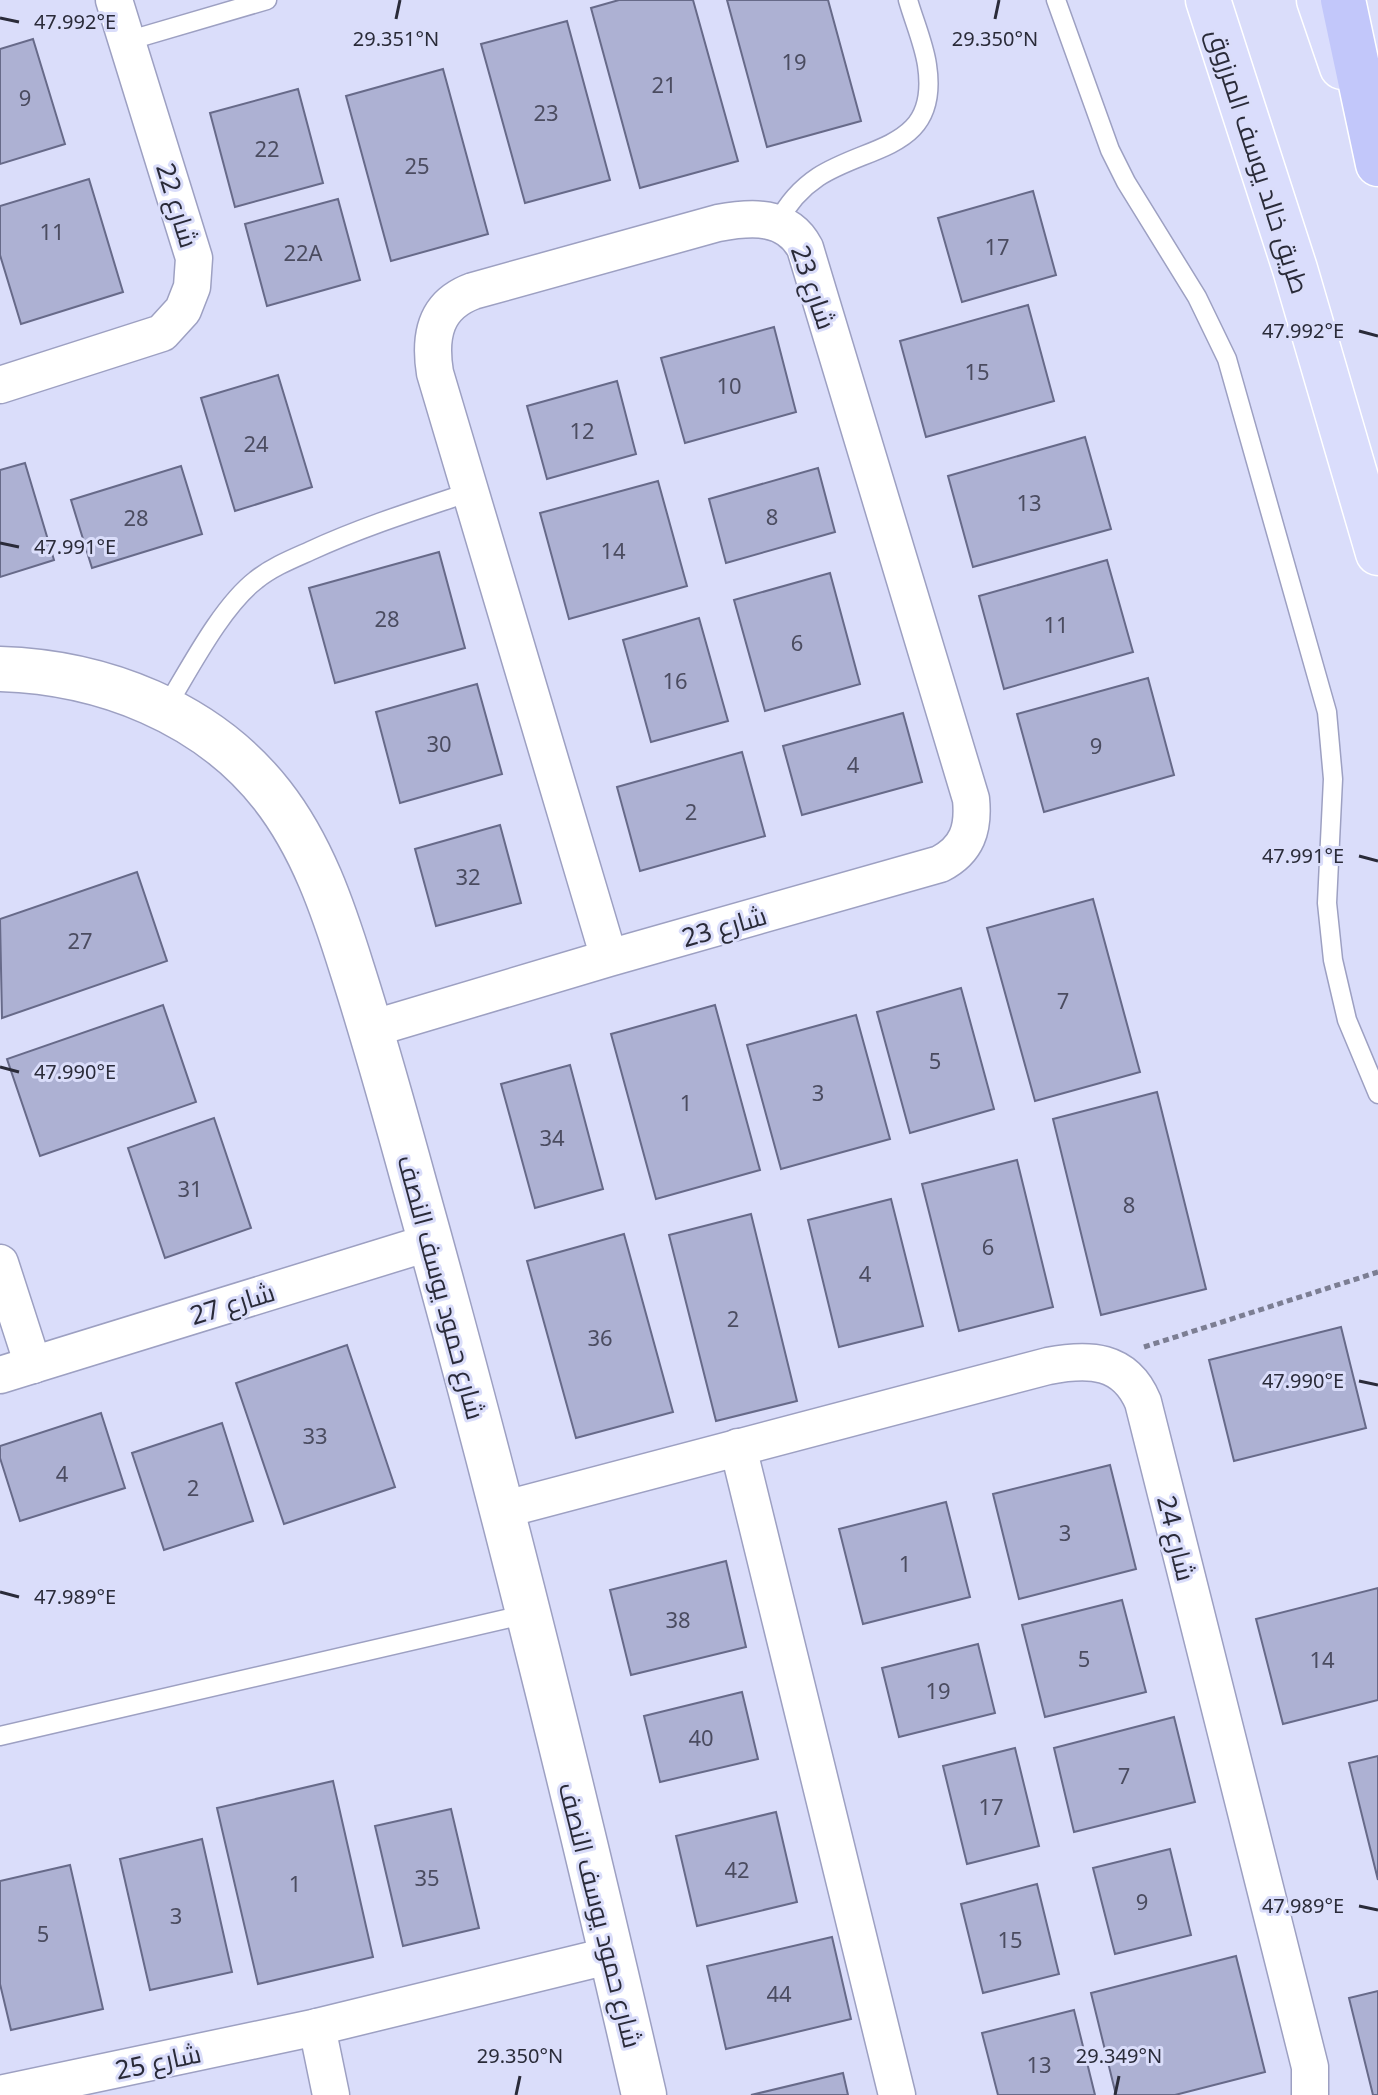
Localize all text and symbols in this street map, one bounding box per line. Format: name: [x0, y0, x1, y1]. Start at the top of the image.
text: 47.992°E: [34, 8, 116, 35]
street label: طريق خالد يوسف المرزوق: [1199, 24, 1319, 298]
text: 29.351°N: [353, 25, 439, 52]
text: 29.350°N: [952, 25, 1038, 52]
house number: 19: [781, 46, 807, 76]
house number: 21: [651, 69, 677, 99]
house number: 9: [19, 82, 31, 112]
house number: 23: [533, 97, 559, 127]
house number: 22: [254, 133, 280, 163]
house number: 25: [404, 150, 430, 180]
street label: شارع 22: [148, 158, 208, 252]
house number: 11: [39, 216, 65, 246]
house number: 17: [984, 231, 1010, 261]
house number: 22A: [283, 237, 324, 267]
street label: شارع 23: [783, 240, 845, 334]
text: 47.992°E: [1262, 317, 1344, 344]
house number: 15: [964, 356, 990, 386]
house number: 10: [716, 370, 742, 400]
house number: 12: [569, 415, 595, 445]
house number: 24: [243, 428, 269, 458]
house number: 13: [1016, 487, 1042, 517]
house number: 8: [766, 501, 778, 531]
house number: 28: [123, 502, 149, 532]
text: 47.991°E: [34, 533, 116, 560]
house number: 14: [600, 535, 626, 565]
house number: 28: [374, 603, 400, 633]
house number: 11: [1043, 609, 1069, 639]
house number: 6: [791, 627, 803, 657]
house number: 16: [662, 665, 688, 695]
house number: 30: [426, 728, 452, 758]
house number: 9: [1090, 730, 1102, 760]
house number: 4: [847, 749, 860, 779]
house number: 2: [685, 796, 697, 826]
text: 47.991°E: [1262, 842, 1344, 869]
house number: 32: [455, 861, 481, 891]
street label: شارع 23: [677, 897, 771, 955]
house number: 27: [67, 925, 93, 955]
house number: 7: [1057, 985, 1069, 1015]
house number: 5: [929, 1045, 941, 1075]
text: 47.990°E: [34, 1058, 116, 1085]
house number: 3: [812, 1077, 824, 1107]
house number: 1: [680, 1087, 692, 1117]
house number: 34: [539, 1122, 565, 1152]
street label: شارع حمود يوسف النصف: [389, 1151, 495, 1423]
house number: 31: [177, 1173, 203, 1203]
house number: 8: [1123, 1189, 1135, 1219]
house number: 6: [982, 1231, 994, 1261]
house number: 4: [859, 1258, 872, 1288]
street label: شارع 27: [185, 1273, 279, 1333]
house number: 2: [727, 1303, 739, 1333]
house number: 36: [587, 1322, 613, 1352]
text: 47.990°E: [1262, 1367, 1344, 1394]
house number: 33: [302, 1420, 328, 1450]
house number: 4: [56, 1458, 69, 1488]
house number: 2: [187, 1472, 199, 1502]
street label: شارع 24: [1149, 1491, 1205, 1585]
house number: 3: [1059, 1517, 1071, 1547]
house number: 1: [899, 1548, 911, 1578]
text: 47.989°E: [34, 1583, 116, 1610]
house number: 38: [665, 1604, 691, 1634]
house number: 5: [1078, 1643, 1090, 1673]
house number: 14: [1309, 1644, 1335, 1674]
house number: 19: [925, 1675, 951, 1705]
house number: 40: [688, 1722, 714, 1752]
house number: 7: [1118, 1760, 1130, 1790]
street label: شارع حمود يوسف النصف: [551, 1778, 651, 2052]
house number: 17: [978, 1791, 1004, 1821]
house number: 42: [724, 1854, 750, 1884]
house number: 35: [414, 1862, 440, 1892]
house number: 1: [289, 1868, 301, 1898]
house number: 9: [1136, 1886, 1148, 1916]
text: 47.989°E: [1262, 1892, 1344, 1919]
house number: 3: [170, 1900, 182, 1930]
house number: 5: [37, 1918, 49, 1948]
house number: 15: [997, 1924, 1023, 1954]
house number: 44: [766, 1978, 792, 2008]
street label: شارع 25: [112, 2034, 204, 2088]
text: 29.350°N: [477, 2042, 563, 2069]
text: 29.349°N: [1076, 2042, 1162, 2069]
house number: 13: [1026, 2049, 1052, 2079]

